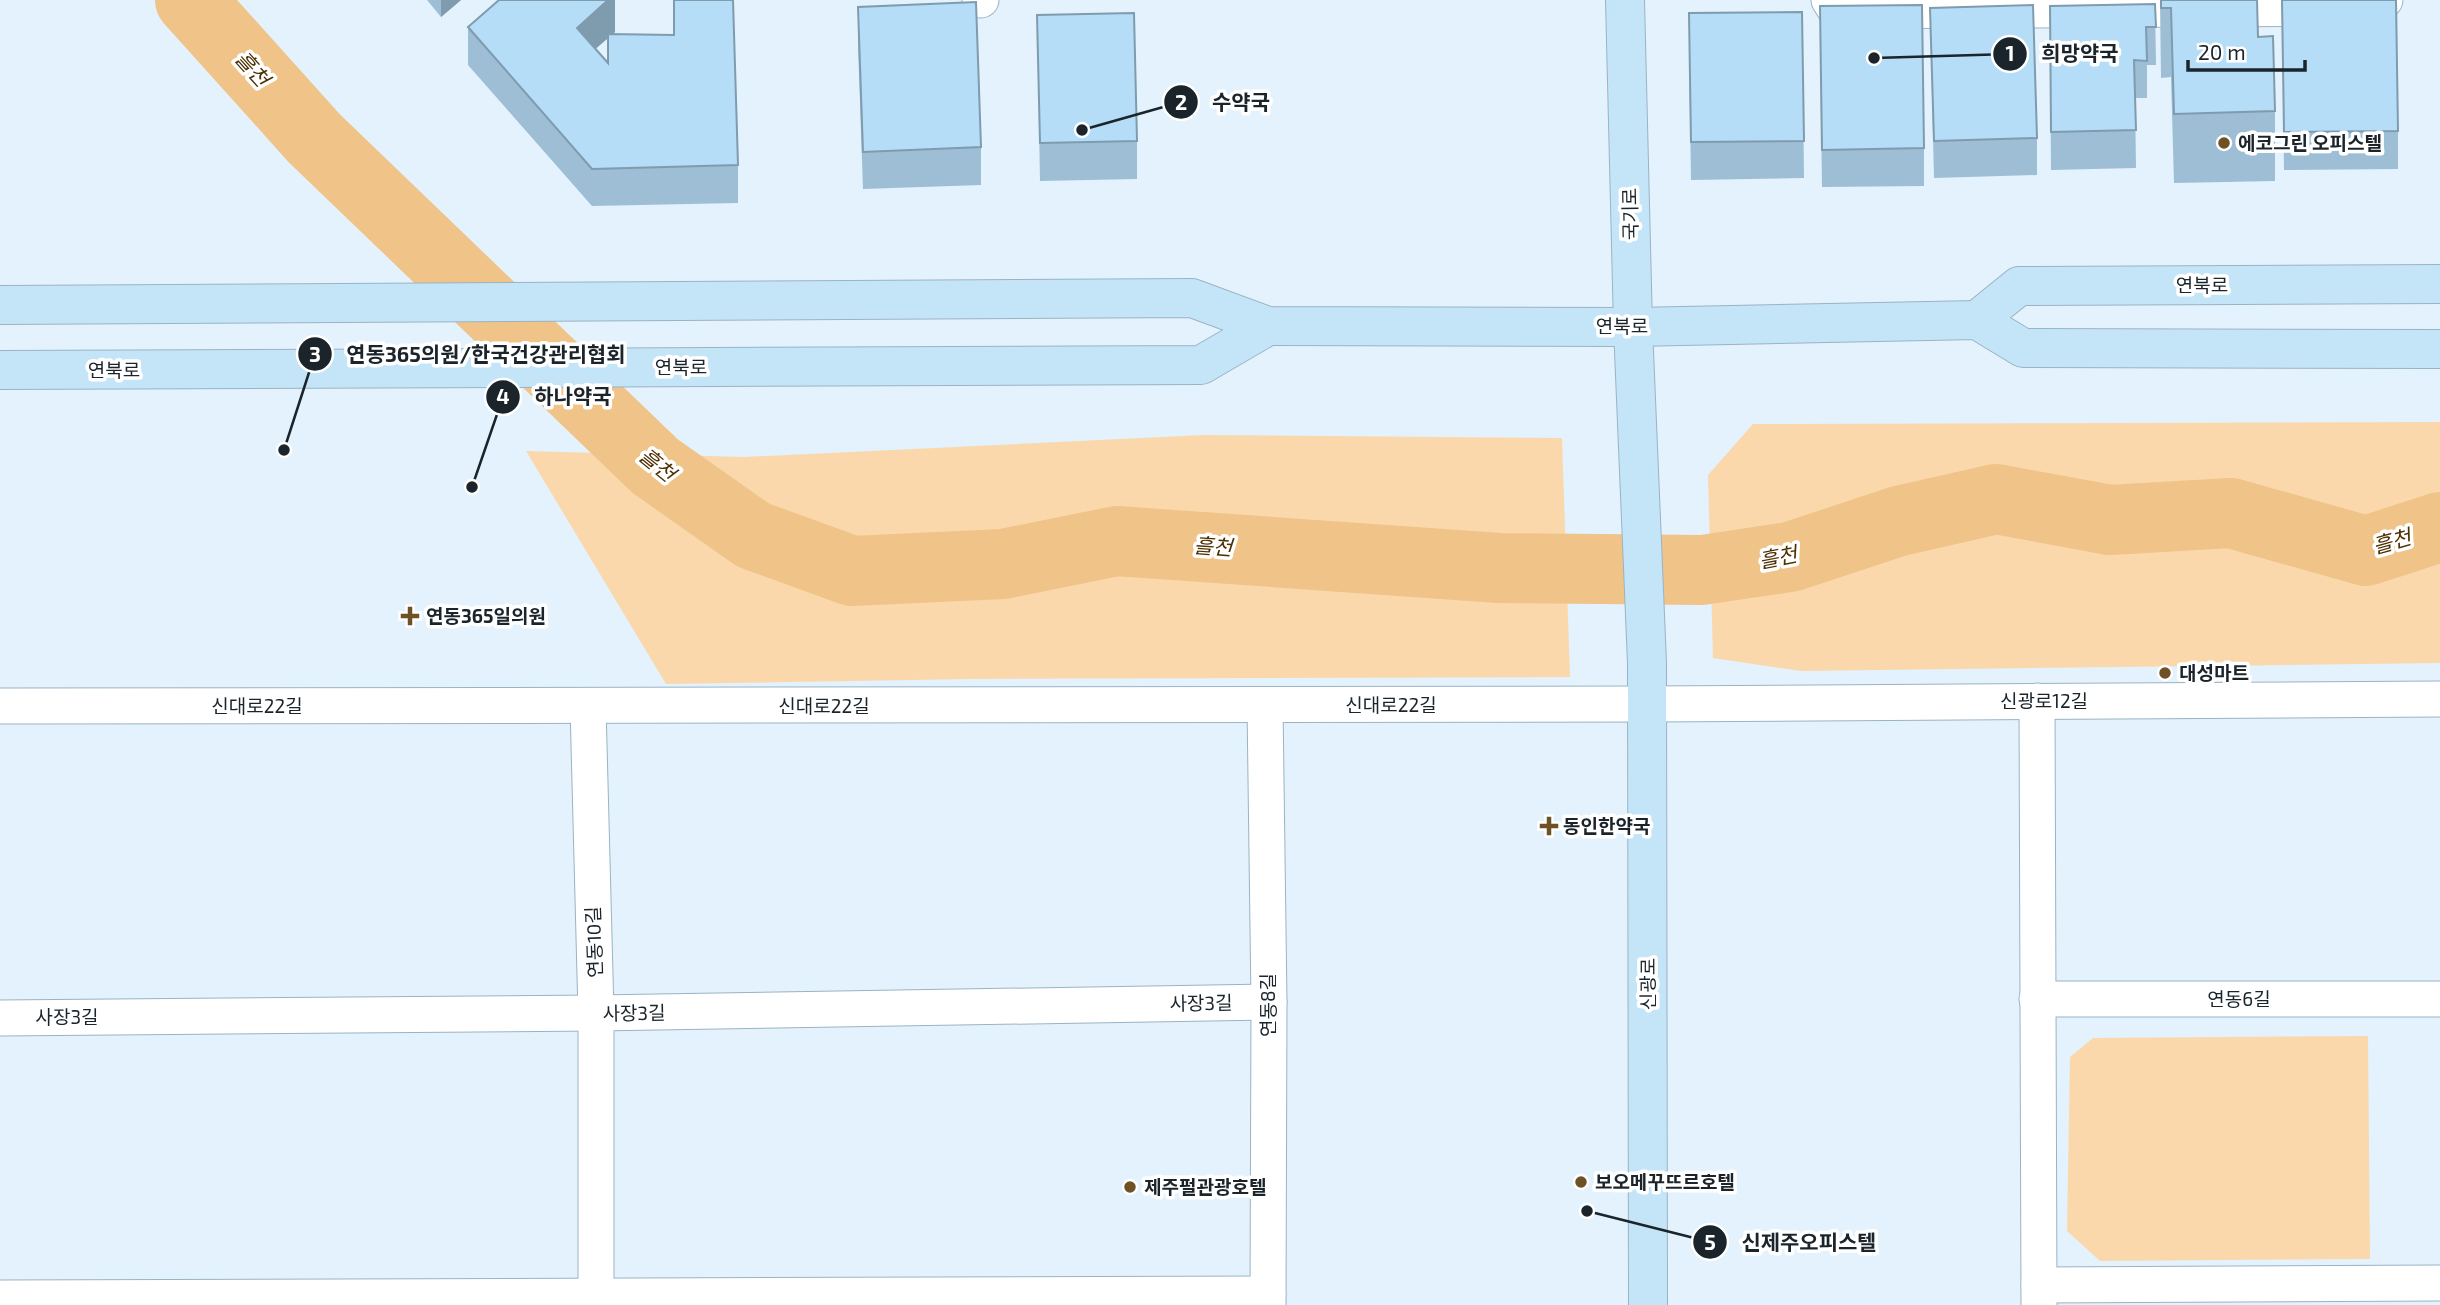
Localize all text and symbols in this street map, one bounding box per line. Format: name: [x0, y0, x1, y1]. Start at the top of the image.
scale bar: [2188, 28, 2305, 72]
callout: 희망약국: [1992, 33, 2132, 75]
text: 20 m: [2198, 39, 2246, 64]
text: 1: [2005, 40, 2015, 65]
text: 희망약국: [2041, 40, 2119, 65]
water label: 흘천: [231, 45, 277, 93]
callout: 수약국: [1164, 81, 1284, 123]
text: 2: [1175, 89, 1187, 114]
text: 수약국: [1212, 89, 1270, 114]
place label: 에코그린 오피스텔: [2238, 131, 2382, 154]
marker: 에코그린 오피스텔: [2216, 135, 2232, 151]
street label: 국기로: [1618, 188, 1641, 240]
street label: 연북로: [2176, 273, 2228, 296]
street label: 연북로: [1596, 314, 1648, 337]
callout: 연동365의원/한국건강관리협회: [298, 333, 640, 375]
text: 3: [309, 341, 321, 366]
text: 연동365의원/한국건강관리협회: [346, 341, 626, 366]
street label: 연북로: [655, 355, 707, 378]
street label: 연북로: [88, 358, 140, 381]
callout: 하나약국: [485, 376, 626, 418]
text: 4: [496, 383, 510, 408]
text: 하나약국: [534, 383, 612, 408]
water label: 흘천: [635, 442, 683, 487]
water label: 흘천: [2370, 522, 2416, 558]
water label: 흘천: [1193, 532, 1236, 560]
water label: 흘천: [1756, 540, 1802, 572]
place label: 연동365일의원: [426, 604, 546, 627]
marker: 연동365일의원: [400, 606, 420, 626]
place label: 대성마트: [2179, 661, 2249, 684]
marker: 대성마트: [2157, 665, 2173, 681]
street label: 신광로12길: [2000, 689, 2088, 712]
street label: 신대로22길: [1345, 693, 1437, 716]
street label: 신대로22길: [211, 694, 303, 717]
street label: 신대로22길: [778, 694, 870, 717]
place label: 동인한약국: [1563, 814, 1650, 837]
marker: 동인한약국: [1541, 818, 1557, 834]
street label: 연동10길: [581, 906, 606, 978]
street label: 신광로: [1636, 958, 1659, 1010]
street label: 연동8길: [1256, 973, 1279, 1037]
street label: 연동6길: [2207, 987, 2271, 1010]
street label: 사장3길: [1169, 990, 1233, 1015]
street label: 사장3길: [602, 1000, 666, 1025]
street label: 사장3길: [35, 1005, 99, 1028]
place label: 보오메꾸뜨르호텔: [1595, 1170, 1735, 1193]
marker: 보오메꾸뜨르호텔: [1573, 1174, 1589, 1190]
place label: 제주펄관광호텔: [1144, 1175, 1266, 1198]
marker: 제주펄관광호텔: [1122, 1179, 1138, 1195]
callout: 신제주오피스텔: [1692, 1221, 1890, 1263]
text: 5: [1704, 1229, 1716, 1254]
text: 신제주오피스텔: [1741, 1229, 1877, 1254]

